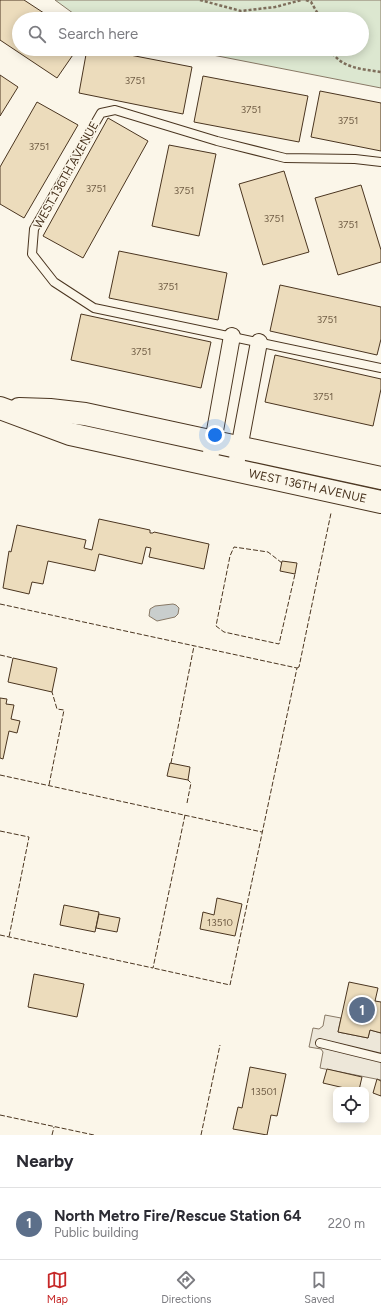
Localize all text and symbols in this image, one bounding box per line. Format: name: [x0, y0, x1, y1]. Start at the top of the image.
search box: [12, 12, 369, 56]
icon: search: [26, 23, 48, 45]
text: Search here: [58, 25, 138, 43]
house number: 3751: [125, 74, 145, 87]
house number: 3751: [241, 103, 261, 116]
house number: 3751: [338, 114, 358, 127]
street label: WEST 136TH AVENUE: [31, 119, 101, 231]
house number: 3751: [29, 140, 49, 153]
house number: 3751: [86, 182, 106, 195]
house number: 3751: [174, 184, 194, 197]
house number: 3751: [264, 212, 284, 225]
house number: 3751: [338, 218, 358, 231]
house number: 3751: [158, 280, 178, 293]
house number: 3751: [317, 313, 337, 326]
house number: 3751: [131, 345, 151, 358]
house number: 3751: [313, 390, 333, 403]
your location: [205, 425, 225, 445]
street label: WEST 136TH AVENUE: [247, 466, 368, 506]
house number: 13510: [207, 916, 233, 929]
pin: 1: [349, 995, 375, 1025]
house number: 13501: [251, 1085, 277, 1098]
map controls: [333, 1087, 369, 1123]
button: locate: [333, 1087, 369, 1123]
text: Nearby: [16, 1151, 74, 1171]
text: North Metro Fire/Rescue Station 64: [54, 1207, 302, 1225]
text: 1: [26, 1216, 32, 1231]
text: 220 m: [328, 1216, 365, 1231]
text: Public building: [54, 1225, 139, 1240]
tab: Map: [46, 1269, 68, 1306]
tab: Directions: [161, 1269, 211, 1306]
tab: Saved: [304, 1269, 335, 1306]

